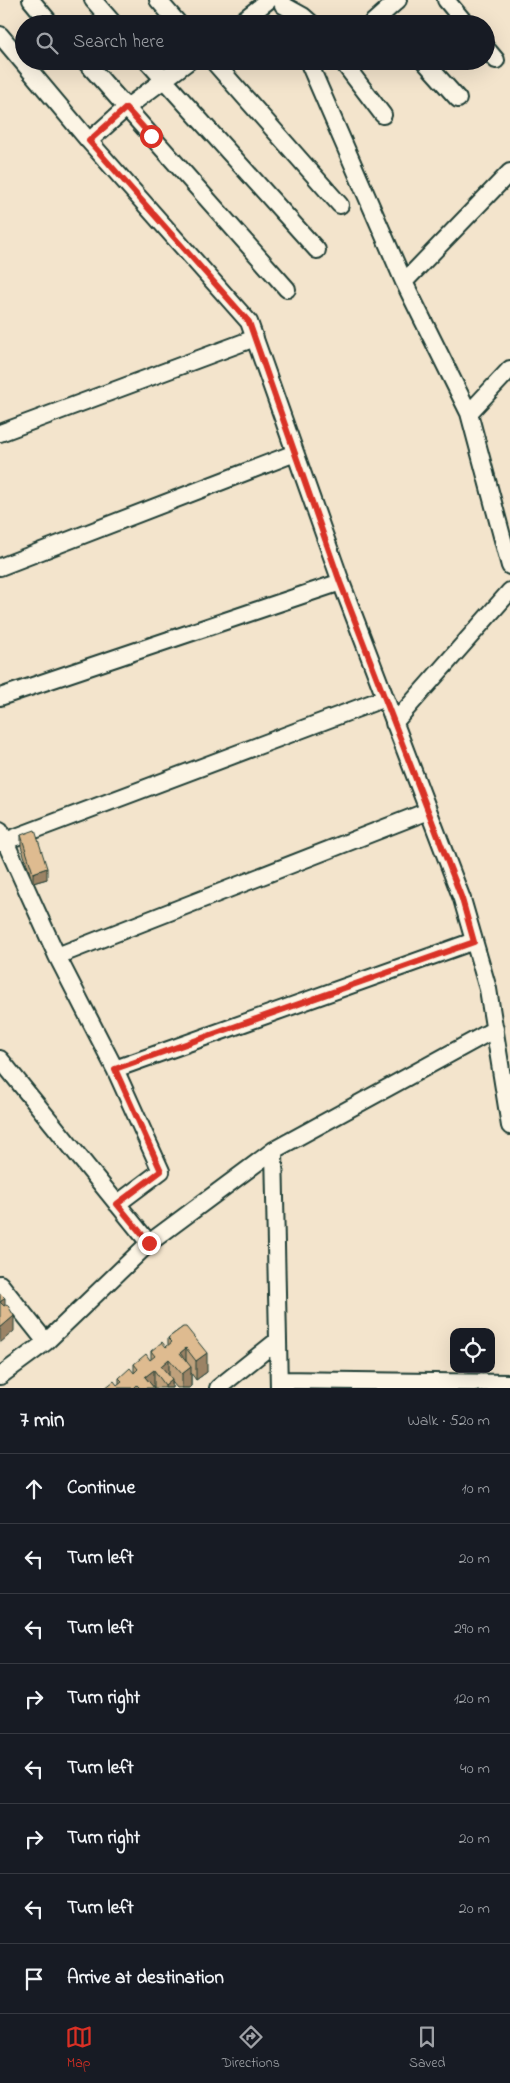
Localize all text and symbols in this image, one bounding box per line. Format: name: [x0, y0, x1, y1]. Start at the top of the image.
search box: [15, 15, 495, 70]
icon: search: [33, 29, 61, 57]
text: Search here: [73, 29, 164, 56]
route start: [140, 125, 163, 148]
route end: [138, 1232, 161, 1255]
map controls: [450, 1328, 495, 1373]
button: locate: [450, 1328, 495, 1373]
text: 7 min: [20, 1406, 64, 1436]
text: Walk · 520 m: [407, 1409, 490, 1433]
icon: ahead: [20, 1475, 48, 1503]
text: Continue: [67, 1475, 135, 1502]
text: 10 m: [462, 1477, 490, 1501]
icon: left: [20, 1545, 48, 1573]
text: Turn left: [67, 1545, 134, 1572]
text: 20 m: [459, 1547, 490, 1571]
icon: left: [20, 1615, 48, 1643]
text: Turn left: [67, 1615, 134, 1642]
text: 290 m: [454, 1617, 490, 1641]
icon: right: [20, 1685, 48, 1713]
text: Turn right: [67, 1685, 140, 1712]
text: 120 m: [454, 1687, 490, 1711]
icon: left: [20, 1755, 48, 1783]
text: Turn left: [67, 1755, 134, 1782]
text: 40 m: [460, 1757, 490, 1781]
icon: right: [20, 1825, 48, 1853]
text: Turn right: [67, 1825, 140, 1852]
text: 20 m: [459, 1827, 490, 1851]
icon: left: [20, 1895, 48, 1923]
text: Turn left: [67, 1895, 134, 1922]
text: 20 m: [459, 1897, 490, 1921]
icon: arrive: [20, 1965, 48, 1993]
text: Arrive at destination: [67, 1965, 224, 1992]
tab: Map: [65, 2023, 93, 2074]
tab: Directions: [222, 2023, 280, 2074]
tab: Saved: [409, 2023, 445, 2074]

